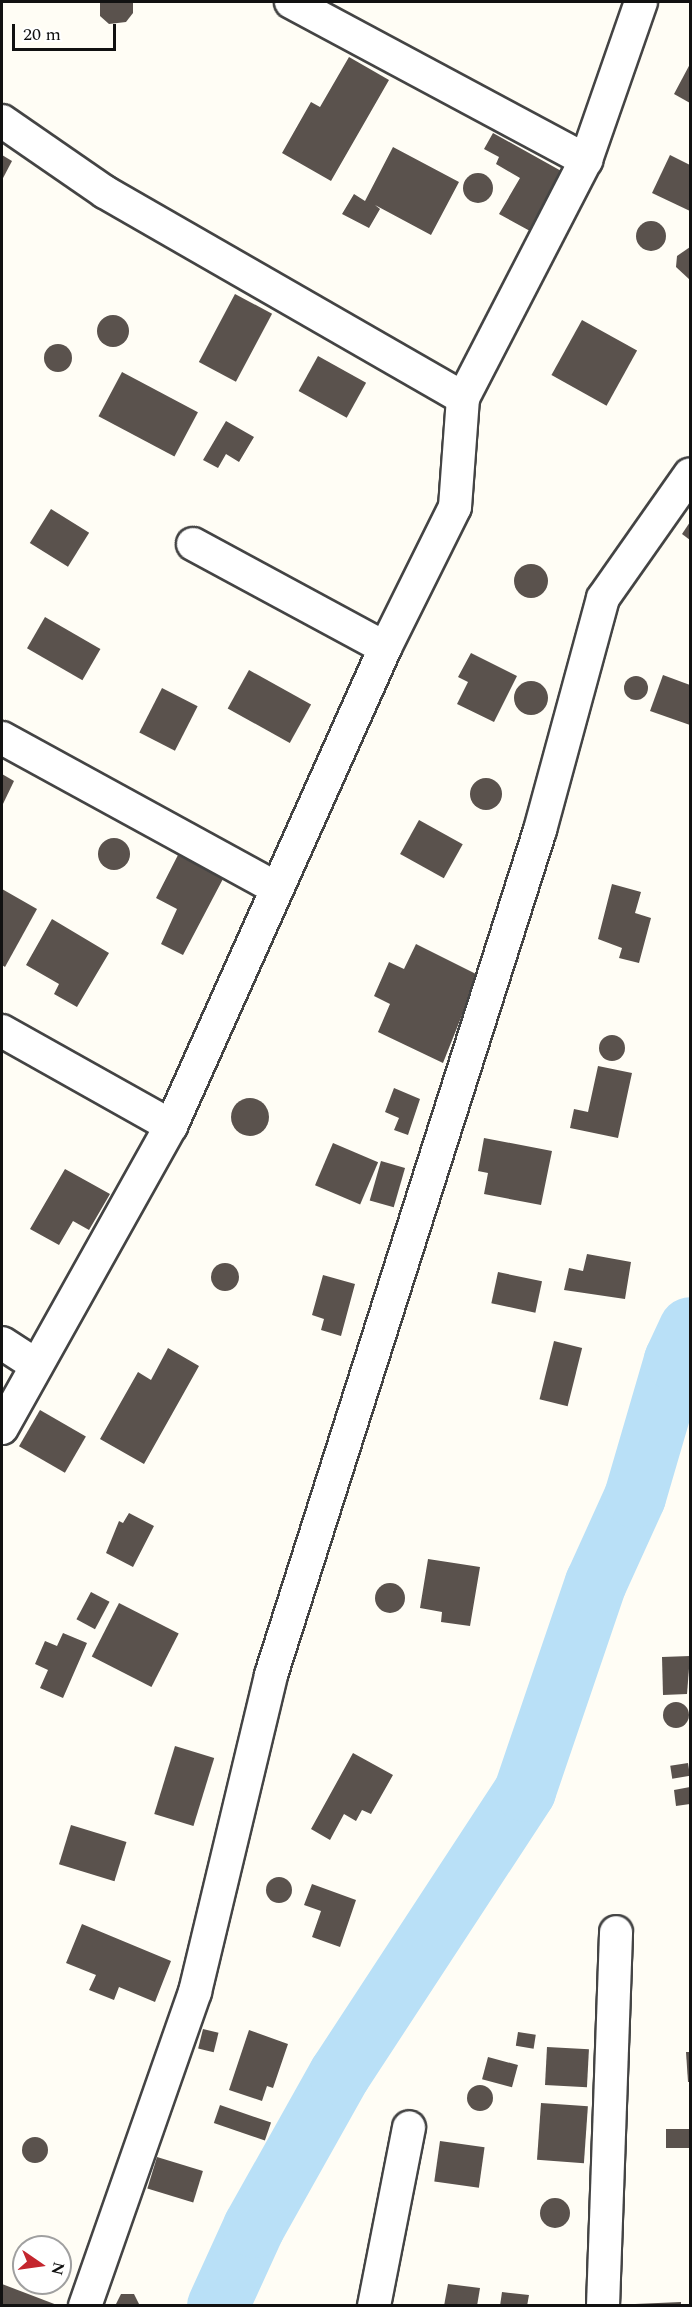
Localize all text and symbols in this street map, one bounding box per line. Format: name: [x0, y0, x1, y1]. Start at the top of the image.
scale bar: [15, 12, 118, 50]
text: 20 m: [23, 21, 61, 48]
north arrow: [12, 2235, 72, 2295]
text: N: [44, 2260, 71, 2278]

